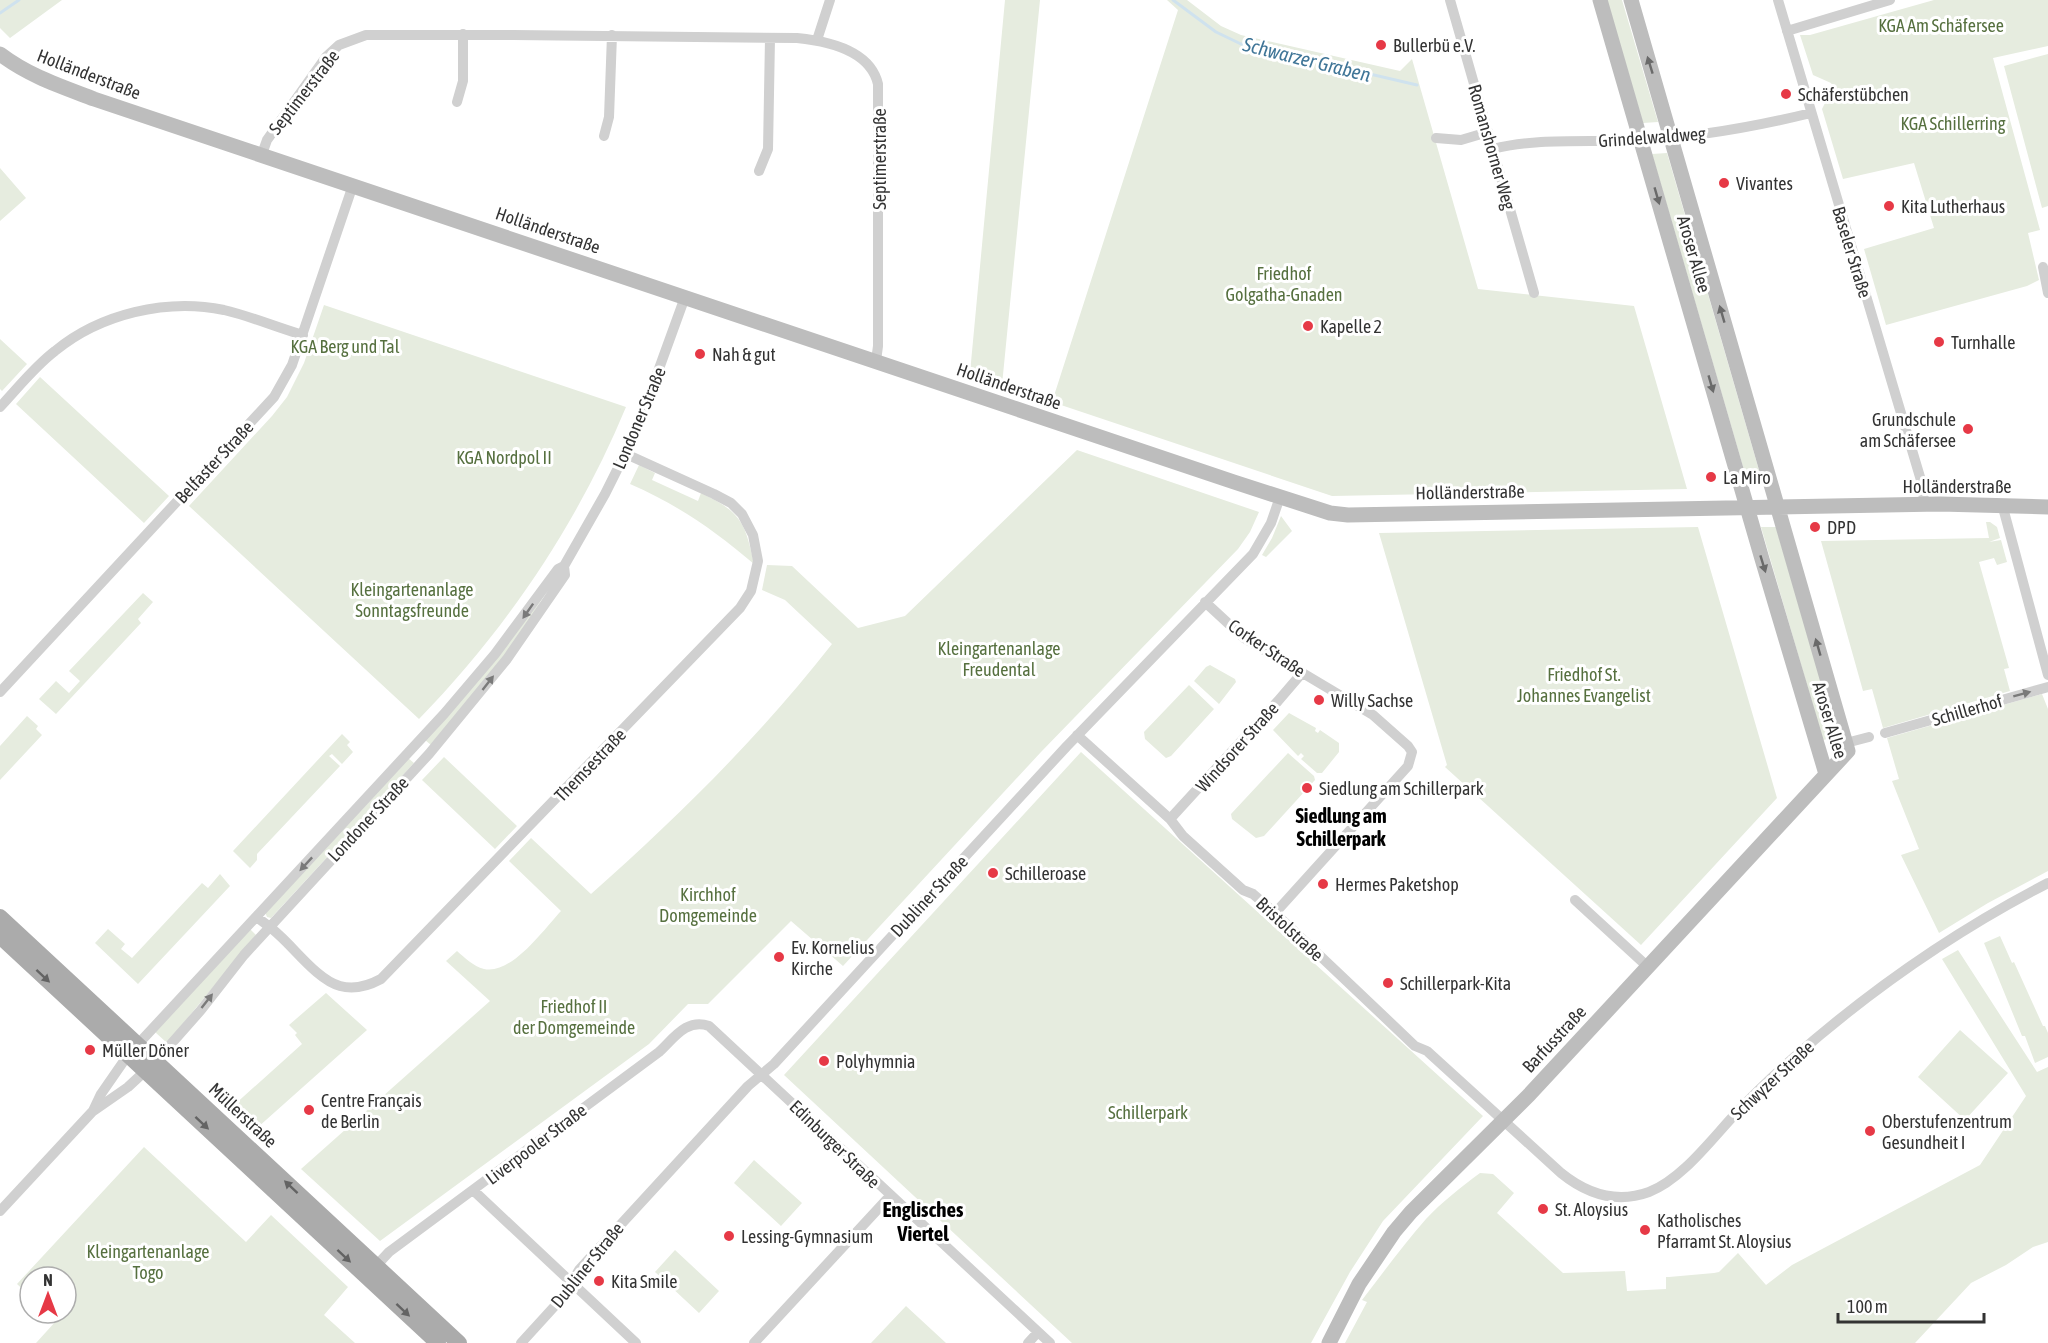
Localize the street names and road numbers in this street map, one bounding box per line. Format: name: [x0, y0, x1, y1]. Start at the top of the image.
street label: Holländerstraße: [34, 45, 144, 103]
street label: Septimerstraße: [264, 46, 344, 138]
street label: Romanshorner Weg: [1464, 82, 1520, 212]
street label: Septimerstraße: [869, 108, 890, 210]
street label: Grindelwaldweg: [1598, 123, 1707, 151]
street label: Holländerstraße: [493, 202, 603, 258]
street label: Baseler Straße: [1828, 204, 1876, 300]
street label: Aroser Allee: [1673, 213, 1715, 295]
street label: Holländerstraße: [954, 358, 1064, 414]
street label: Londoner Straße: [608, 364, 670, 472]
street label: Belfaster Straße: [171, 417, 257, 507]
street label: Holländerstraße: [1902, 476, 2012, 497]
street label: Holländerstraße: [1415, 481, 1525, 503]
street label: Corker Straße: [1225, 615, 1309, 681]
street label: Aroser Allee: [1808, 679, 1852, 761]
street label: Schillerhof: [1929, 690, 2005, 730]
street label: Windsorer Straße: [1191, 698, 1283, 796]
street label: Themsestraße: [550, 724, 630, 806]
street label: Londoner Straße: [323, 772, 413, 866]
street label: Dubliner Straße: [886, 851, 972, 941]
street label: Bristolstraße: [1252, 893, 1328, 965]
street label: Barfusstraße: [1518, 1001, 1590, 1077]
street label: Schwyzer Straße: [1726, 1036, 1818, 1124]
street label: Müllerstraße: [205, 1078, 281, 1152]
street label: Edinburger Straße: [786, 1096, 884, 1192]
street label: Liverpooler Straße: [482, 1099, 590, 1189]
street label: Dubliner Straße: [546, 1218, 628, 1312]

